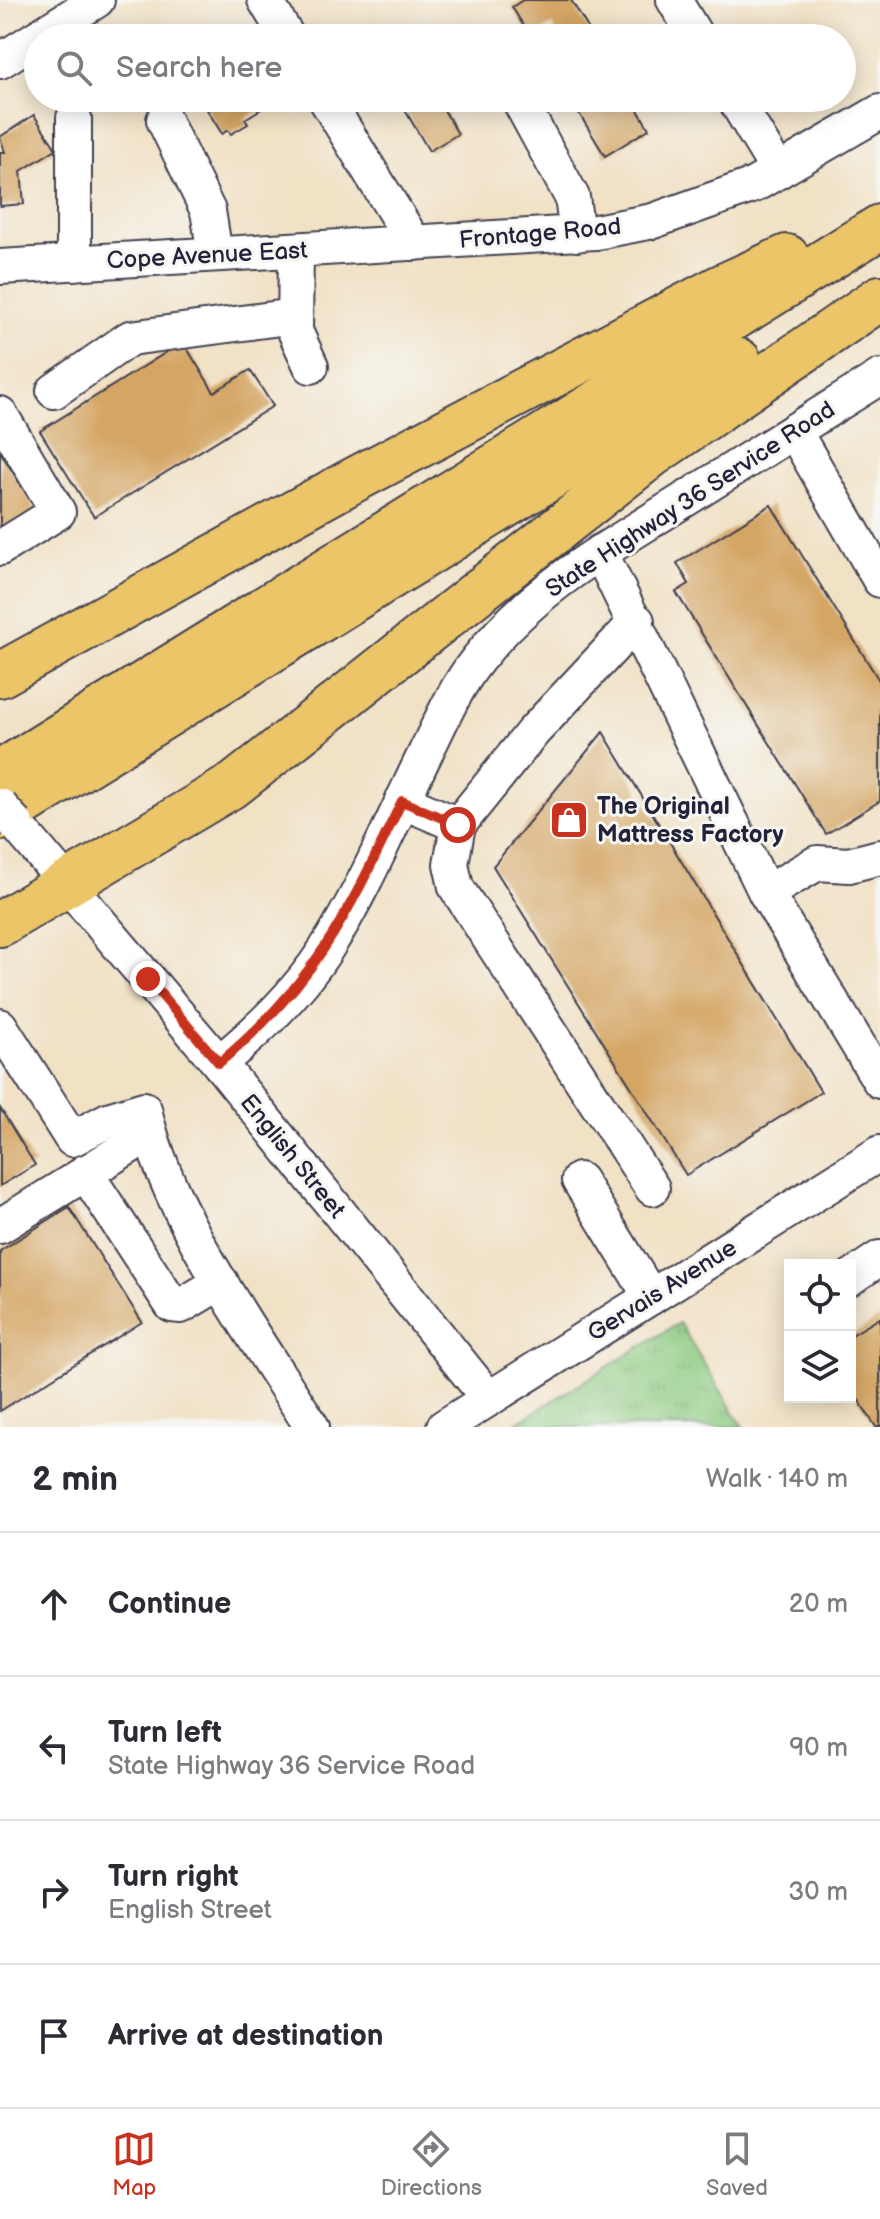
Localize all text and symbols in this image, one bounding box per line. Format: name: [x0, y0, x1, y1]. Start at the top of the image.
search box: [24, 24, 856, 112]
icon: search: [52, 46, 96, 90]
text: Search here: [116, 50, 282, 86]
street label: Frontage Road: [458, 212, 622, 255]
street label: Cope Avenue East: [106, 236, 309, 275]
street label: State Highway 36 Service Road: [540, 395, 840, 604]
place label: The Original Mattress Factory: [597, 792, 784, 849]
shop icon: The Original Mattress Factory: [548, 799, 590, 841]
route start: [440, 807, 476, 843]
route end: [130, 961, 166, 997]
street label: English Street: [234, 1088, 352, 1225]
street label: Gervais Avenue: [582, 1233, 742, 1348]
map controls: [784, 1259, 856, 1403]
button: locate: [784, 1259, 856, 1331]
button: layers: [784, 1331, 856, 1403]
text: 2 min: [32, 1459, 118, 1500]
text: Walk · 140 m: [706, 1464, 848, 1495]
icon: ahead: [32, 1582, 76, 1626]
text: Continue: [108, 1586, 231, 1622]
text: 20 m: [789, 1589, 848, 1620]
text: Turn left: [108, 1715, 222, 1751]
icon: left: [32, 1726, 76, 1770]
text: 90 m: [789, 1733, 848, 1764]
text: State Highway 36 Service Road: [108, 1751, 475, 1782]
text: Turn right: [108, 1859, 239, 1895]
icon: right: [32, 1870, 76, 1914]
text: 30 m: [788, 1877, 848, 1908]
text: English Street: [108, 1895, 272, 1926]
icon: arrive: [32, 2014, 76, 2058]
text: Arrive at destination: [108, 2018, 384, 2054]
tab: Map: [112, 2127, 156, 2202]
tab: Directions: [381, 2127, 482, 2202]
tab: Saved: [706, 2127, 768, 2202]

